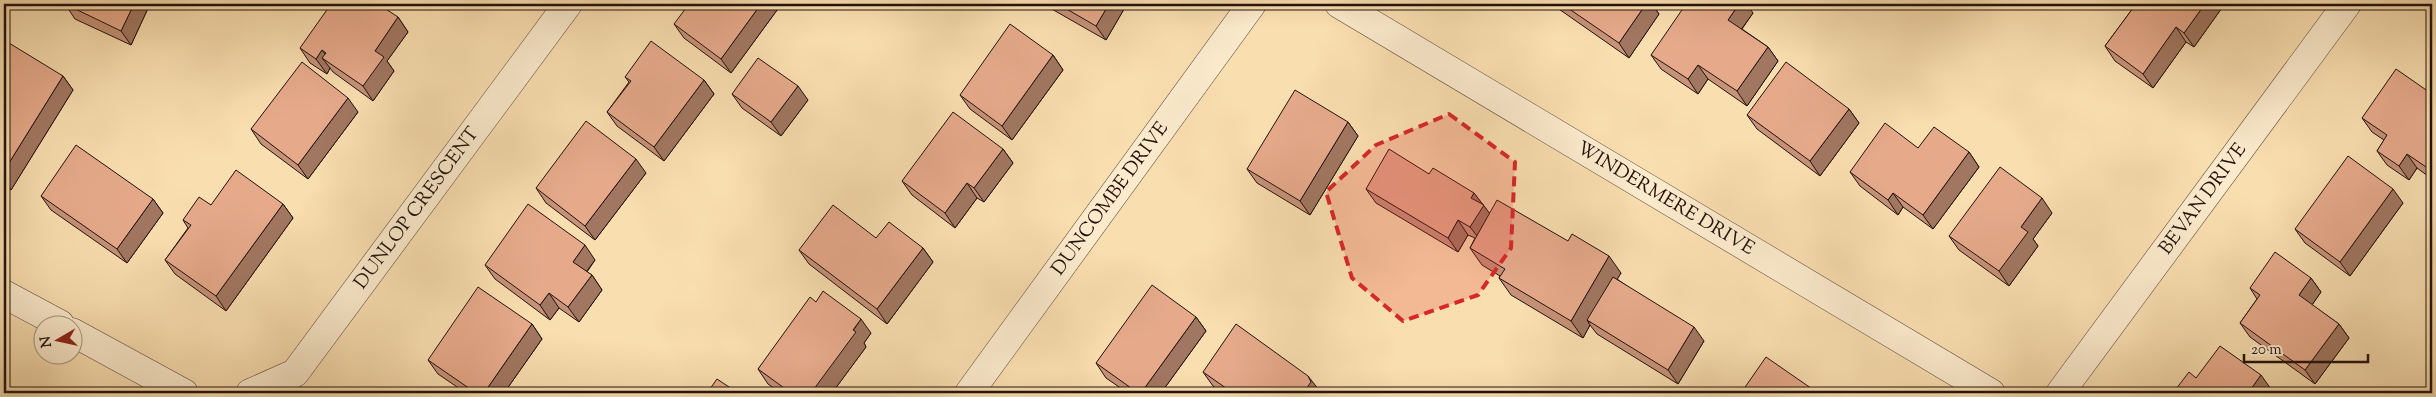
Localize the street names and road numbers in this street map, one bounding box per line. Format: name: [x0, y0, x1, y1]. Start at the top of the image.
street label: DUNCOMBE DRIVE: [1045, 116, 1175, 281]
street label: DUNLOP CRESCENT: [348, 122, 486, 295]
street label: WINDERMERE DRIVE: [1571, 135, 1760, 262]
street label: BEVAN DRIVE: [2153, 137, 2254, 260]

